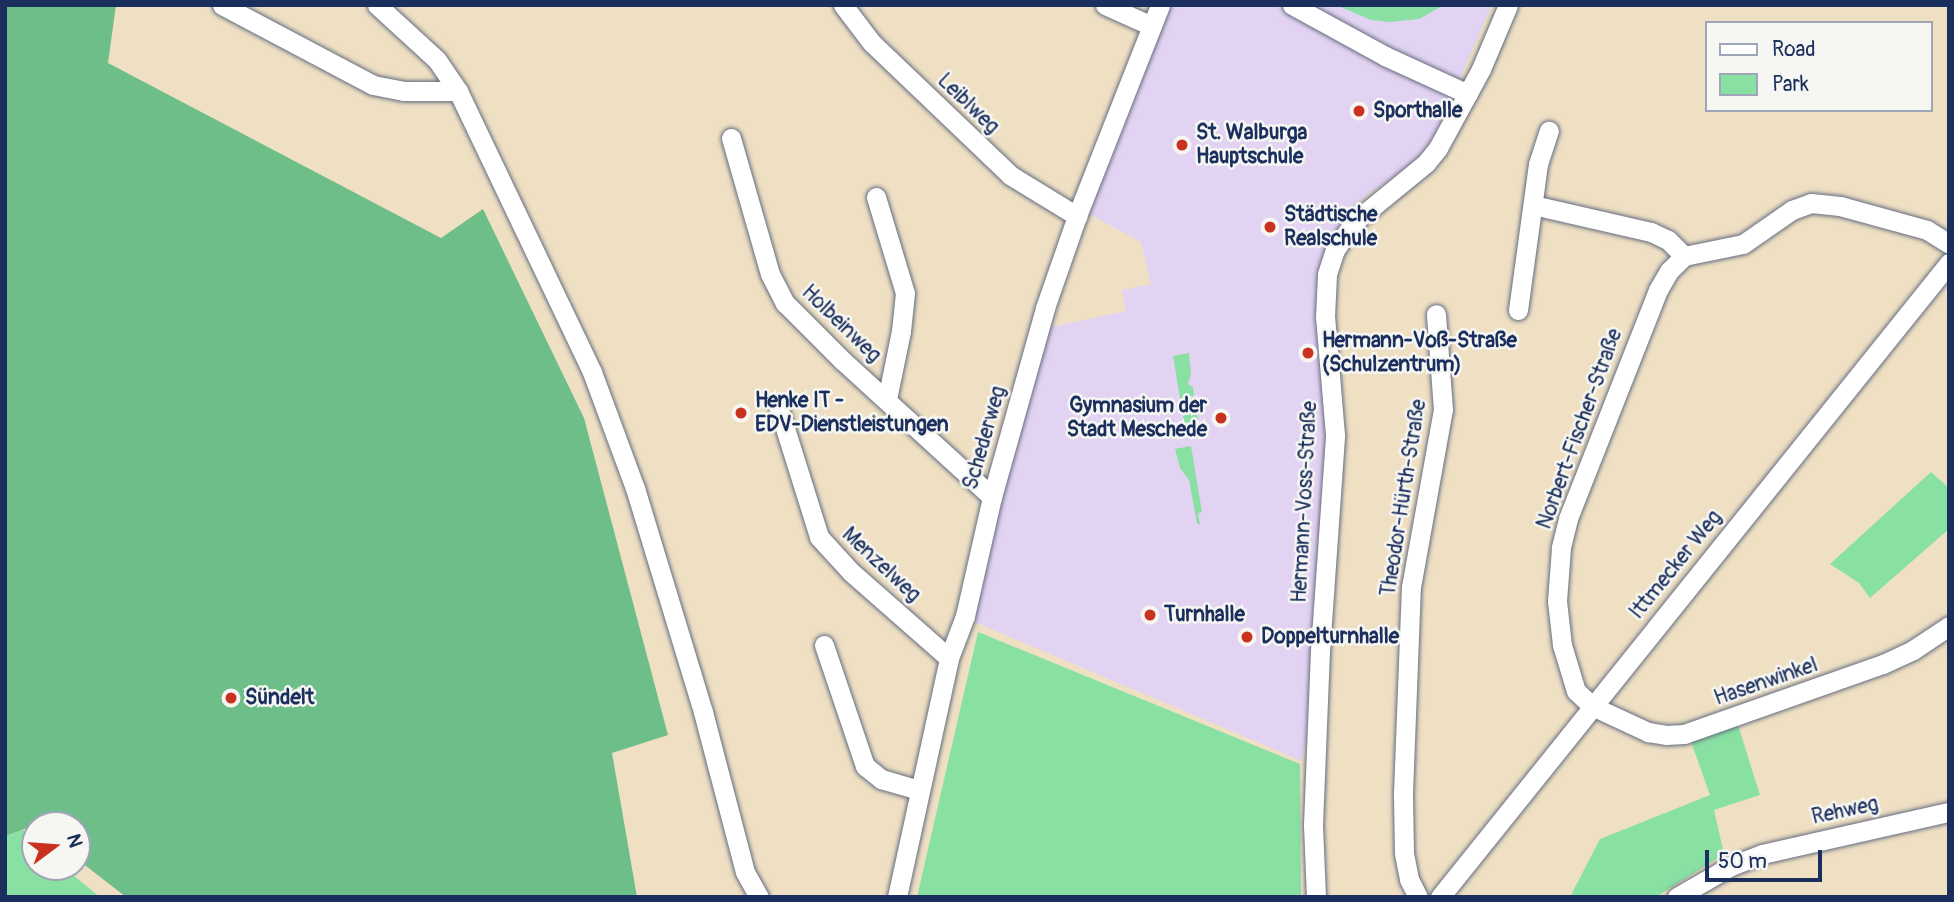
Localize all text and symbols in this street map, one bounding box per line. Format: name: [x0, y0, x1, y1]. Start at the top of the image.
legend: [1706, 21, 1933, 112]
text: Road: [1772, 36, 1816, 63]
street label: Leiblweg: [932, 68, 1004, 140]
text: Park: [1772, 71, 1809, 98]
place label: Sporthalle: [1373, 98, 1462, 124]
marker: Sporthalle: [1351, 103, 1367, 119]
place label: St. Walburga Hauptschule: [1196, 120, 1307, 170]
marker: St. Walburga Hauptschule: [1174, 137, 1190, 153]
place label: Städtische Realschule: [1284, 202, 1377, 252]
marker: Städtische Realschule: [1262, 219, 1278, 235]
street label: Holbeinweg: [796, 280, 886, 368]
street label: Norbert-Fischer-Straße: [1532, 325, 1628, 533]
place label: Hermann-Voß-Straße (Schulzentrum): [1322, 328, 1517, 378]
marker: Hermann-Voß-Straße (Schulzentrum): [1300, 345, 1316, 361]
street label: Schederweg: [958, 383, 1012, 493]
place label: Henke IT - EDV-Dienstleistungen: [755, 388, 949, 438]
place label: Gymnasium der Stadt Meschede: [1067, 393, 1207, 443]
street label: Theodor-Hürth-Straße: [1376, 398, 1432, 598]
street label: Hermann-Voss-Straße: [1287, 400, 1323, 604]
marker: Henke IT - EDV-Dienstleistungen: [733, 405, 749, 421]
marker: Gymnasium der Stadt Meschede: [1213, 410, 1229, 426]
street label: Ittmecker Weg: [1625, 506, 1727, 624]
street label: Menzelweg: [836, 522, 926, 608]
place label: Turnhalle: [1164, 602, 1245, 628]
marker: Turnhalle: [1142, 607, 1158, 623]
place label: Doppelturnhalle: [1261, 624, 1399, 650]
marker: Doppelturnhalle: [1239, 629, 1255, 645]
street label: Hasenwinkel: [1711, 653, 1821, 711]
place label: Sündelt: [245, 685, 314, 711]
marker: Sündelt: [223, 690, 239, 706]
street label: Rehweg: [1809, 792, 1881, 830]
north arrow: [21, 811, 91, 881]
text: N: [61, 831, 88, 850]
scale bar: [1709, 836, 1826, 880]
text: 50 m: [1718, 848, 1767, 875]

